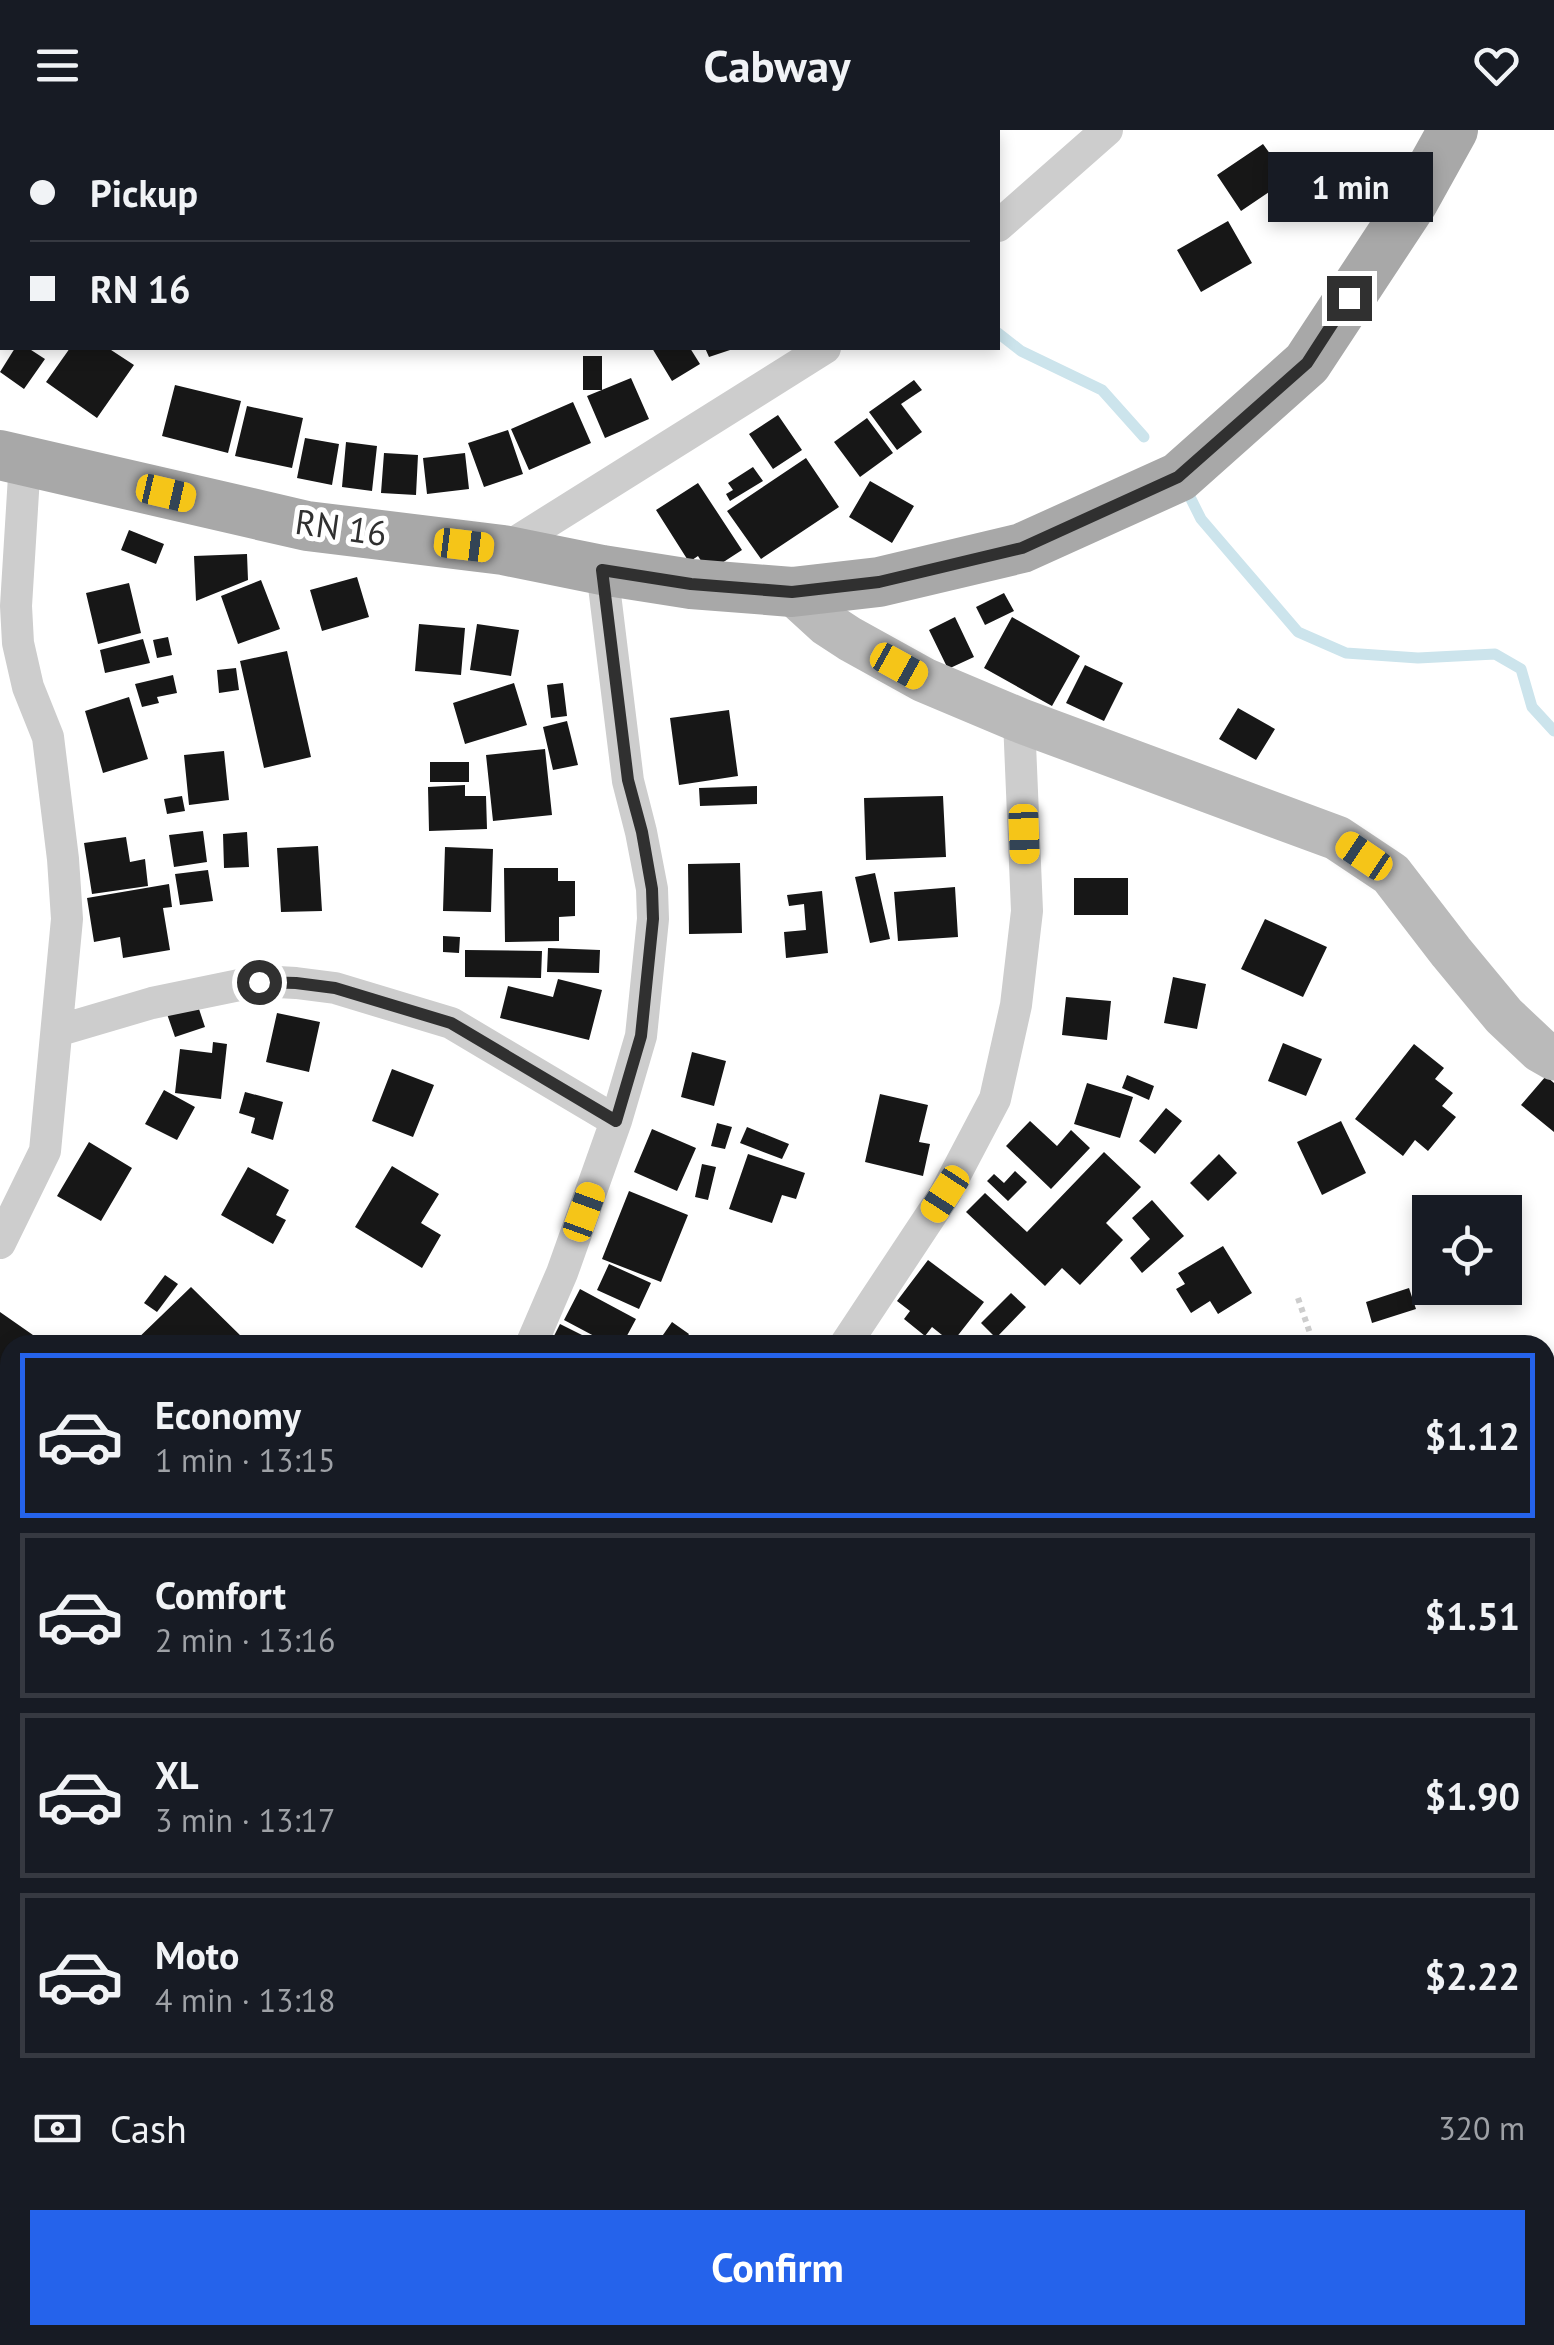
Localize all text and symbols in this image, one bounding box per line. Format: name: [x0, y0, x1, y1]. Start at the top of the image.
text: Cabway: [704, 36, 850, 94]
icon: menu: [30, 38, 85, 93]
icon: heart: [1469, 38, 1524, 93]
callout: 1 min: [1266, 153, 1432, 223]
text: 1 min: [1311, 166, 1390, 208]
text: Pickup: [90, 168, 198, 217]
text: RN 16: [90, 264, 191, 313]
route end: [1327, 276, 1372, 321]
car: [133, 472, 199, 514]
street label: RN 16: [292, 498, 390, 556]
car: [432, 526, 496, 564]
car: [865, 638, 933, 694]
car: [1008, 803, 1040, 865]
car: [1331, 827, 1397, 885]
route start: [237, 960, 282, 1005]
car: [916, 1161, 974, 1227]
car: [560, 1179, 608, 1245]
map controls: [1412, 1195, 1522, 1305]
button: locate: [1412, 1195, 1522, 1305]
text: Economy: [155, 1390, 301, 1439]
icon: car: [35, 1391, 125, 1481]
text: $1.12: [1424, 1411, 1520, 1460]
text: 1 min · 13:15: [155, 1439, 335, 1481]
text: Comfort: [155, 1570, 286, 1619]
icon: car: [35, 1571, 125, 1661]
text: $1.51: [1424, 1591, 1520, 1640]
text: 2 min · 13:16: [155, 1619, 335, 1661]
text: XL: [155, 1750, 199, 1799]
icon: car: [35, 1751, 125, 1841]
text: $1.90: [1424, 1771, 1520, 1820]
text: 3 min · 13:17: [155, 1799, 335, 1841]
text: Moto: [155, 1930, 239, 1979]
icon: car: [35, 1931, 125, 2021]
text: $2.22: [1424, 1951, 1520, 2000]
text: 4 min · 13:18: [155, 1979, 335, 2021]
icon: cash: [30, 2101, 85, 2156]
text: Cash: [110, 2104, 187, 2153]
text: 320 m: [1438, 2107, 1525, 2149]
button: Confirm: [30, 2210, 1525, 2325]

